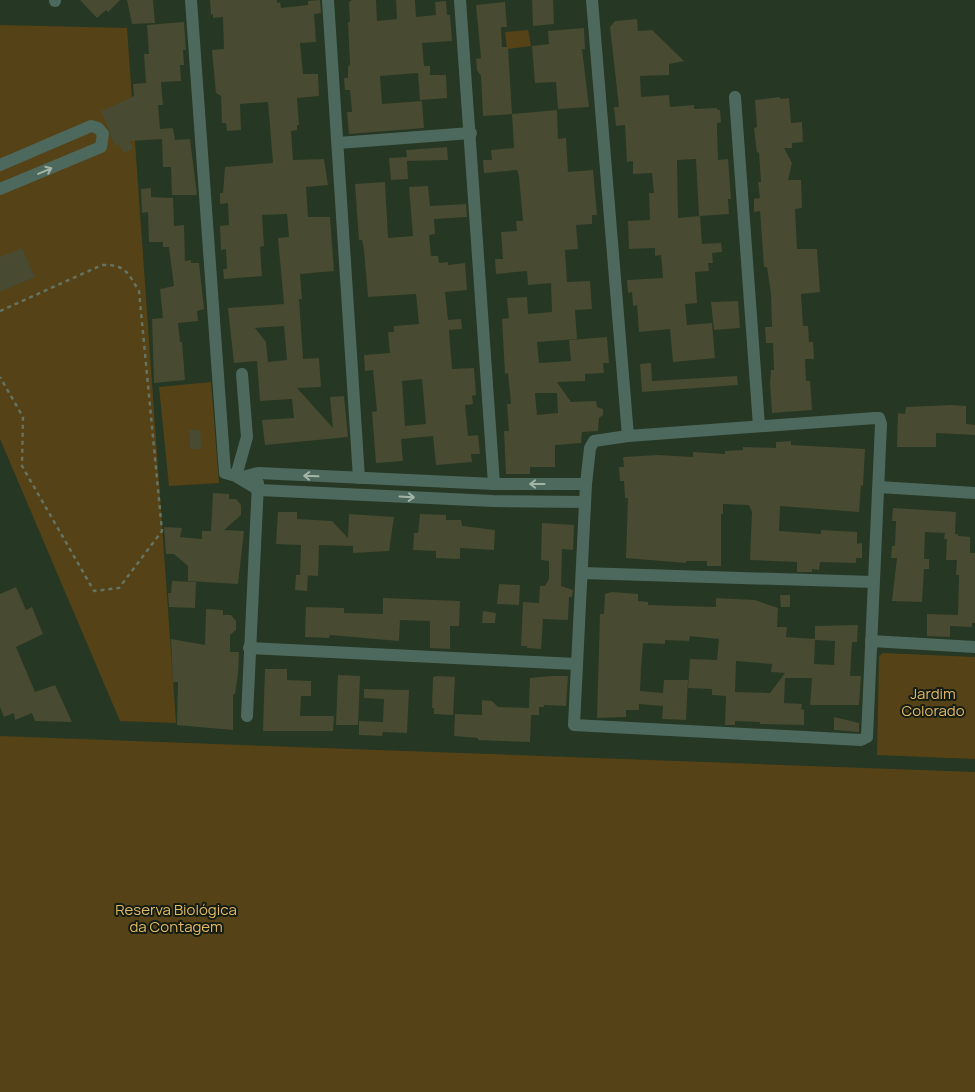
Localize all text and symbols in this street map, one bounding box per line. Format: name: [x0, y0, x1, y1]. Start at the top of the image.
one-way arrow: [37, 165, 52, 175]
one-way arrow: [303, 471, 319, 480]
one-way arrow: [529, 479, 546, 489]
one-way arrow: [399, 492, 415, 502]
park label: Jardim Colorado: [901, 683, 965, 721]
park label: Reserva Biológica da Contagem: [115, 899, 237, 937]

